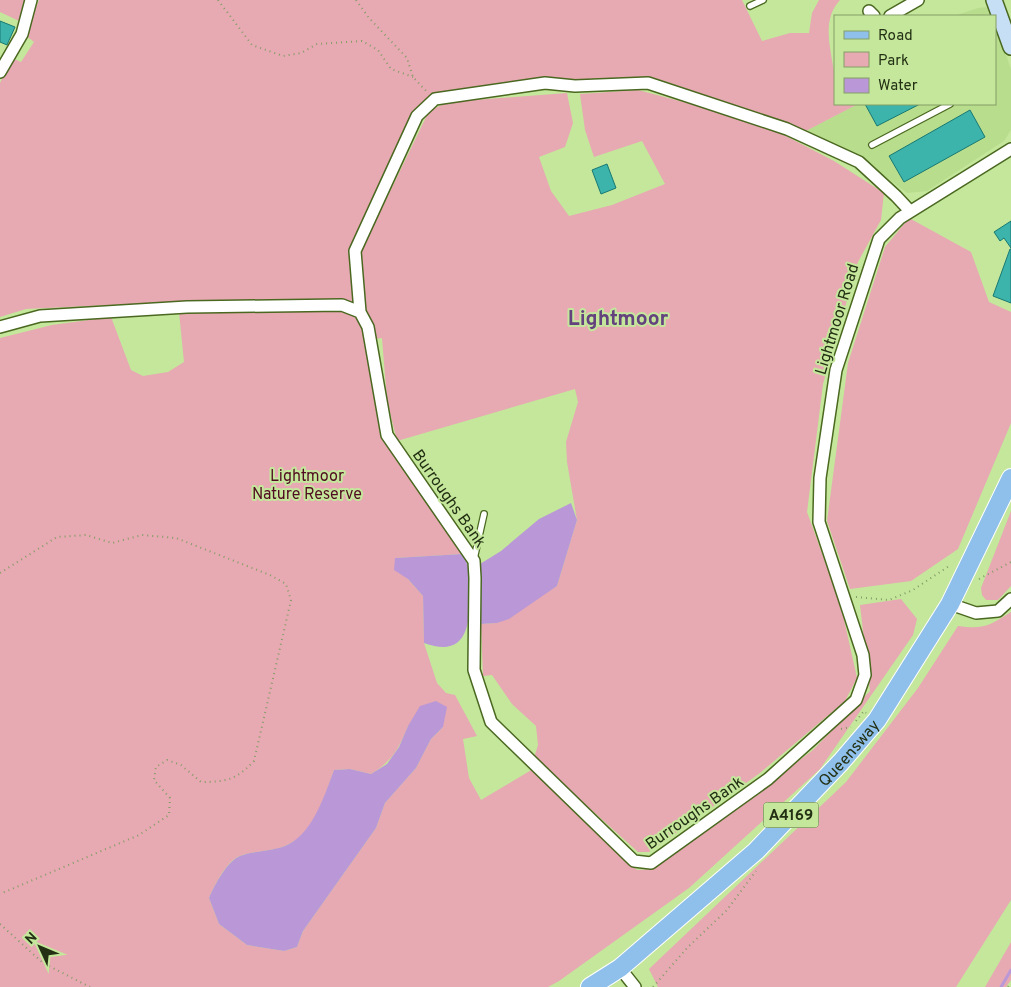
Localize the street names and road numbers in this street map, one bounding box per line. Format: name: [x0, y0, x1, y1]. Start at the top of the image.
street label: Lightmoor Road: [812, 262, 864, 378]
street label: Burroughs Bank: [407, 446, 490, 552]
street label: Queensway: [815, 716, 885, 792]
street label: Burroughs Bank: [642, 772, 748, 855]
road number: A4169: [764, 802, 818, 828]

